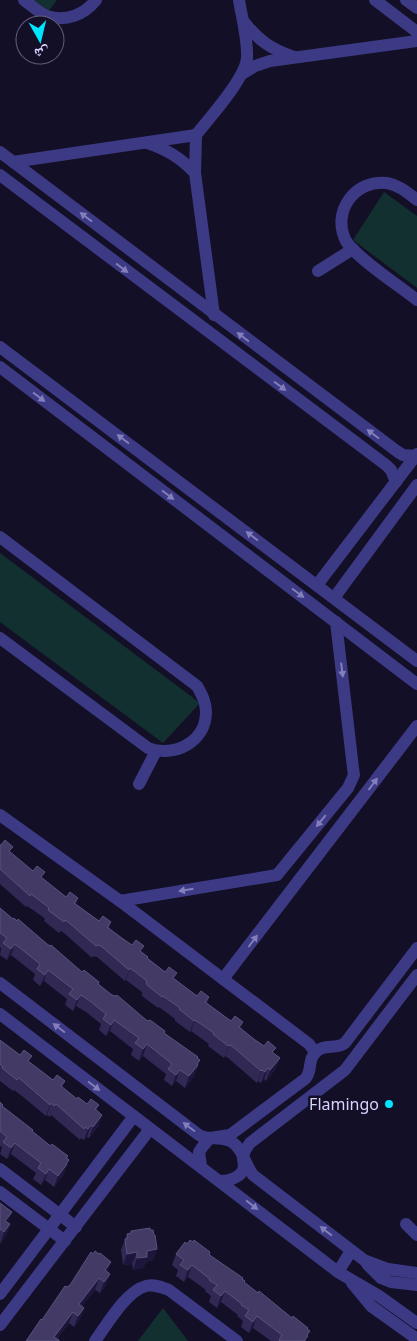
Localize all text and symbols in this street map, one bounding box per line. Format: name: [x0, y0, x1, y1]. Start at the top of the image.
north arrow: [15, 15, 65, 65]
text: ش: [33, 43, 51, 64]
one-way arrow: [80, 212, 93, 223]
one-way arrow: [115, 263, 129, 273]
one-way arrow: [236, 332, 250, 342]
one-way arrow: [273, 381, 287, 391]
one-way arrow: [32, 392, 46, 402]
one-way arrow: [366, 429, 380, 439]
one-way arrow: [117, 433, 130, 444]
one-way arrow: [161, 490, 175, 500]
one-way arrow: [246, 531, 259, 542]
one-way arrow: [291, 588, 305, 598]
one-way arrow: [338, 663, 346, 679]
one-way arrow: [368, 777, 378, 791]
one-way arrow: [316, 815, 327, 828]
one-way arrow: [177, 887, 193, 895]
one-way arrow: [248, 934, 258, 948]
one-way arrow: [53, 1023, 66, 1034]
one-way arrow: [87, 1080, 100, 1091]
place label: Flamingo: [309, 1093, 379, 1115]
marker: Flamingo: [383, 1098, 395, 1110]
one-way arrow: [183, 1121, 196, 1132]
one-way arrow: [245, 1200, 259, 1210]
one-way arrow: [320, 1226, 333, 1237]

